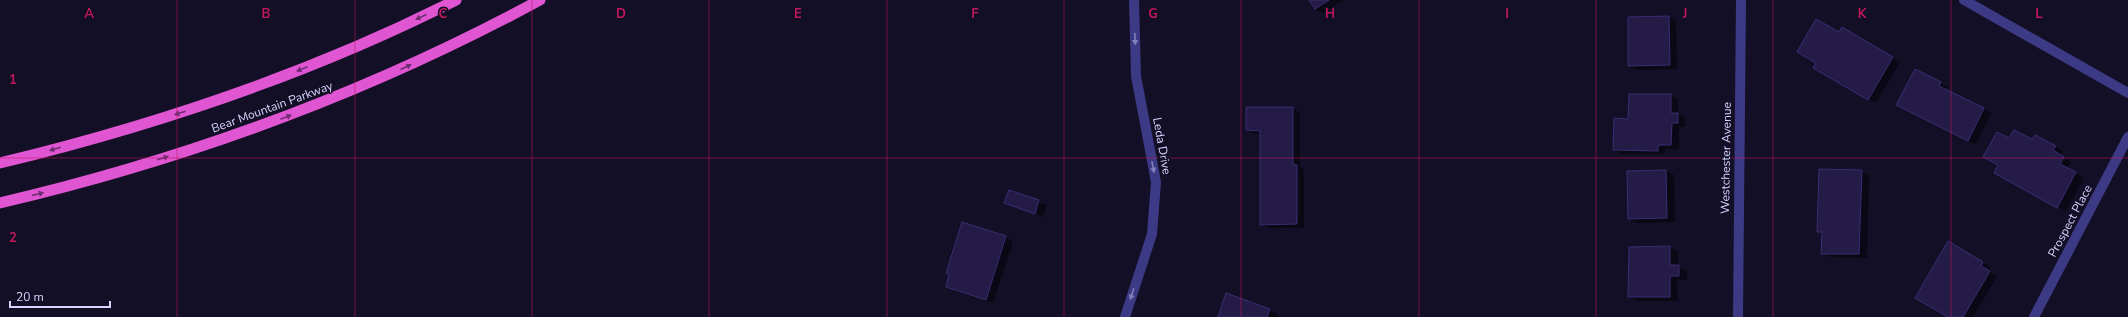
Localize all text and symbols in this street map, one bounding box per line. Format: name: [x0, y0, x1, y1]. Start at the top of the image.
text: A: [84, 5, 94, 23]
text: B: [262, 5, 271, 23]
text: C: [439, 5, 448, 23]
text: D: [616, 5, 626, 23]
text: E: [794, 5, 802, 23]
text: F: [971, 5, 979, 23]
text: G: [1148, 5, 1158, 23]
text: H: [1325, 5, 1335, 23]
text: I: [1505, 5, 1509, 23]
text: J: [1682, 5, 1687, 23]
text: K: [1858, 5, 1867, 23]
text: L: [2035, 5, 2043, 23]
one-way arrow: [416, 14, 427, 20]
one-way arrow: [1132, 33, 1138, 46]
one-way arrow: [401, 64, 412, 70]
one-way arrow: [297, 66, 308, 72]
text: 1: [9, 71, 17, 89]
street label: Bear Mountain Parkway: [209, 77, 336, 136]
street label: Westchester Avenue: [1717, 102, 1735, 214]
one-way arrow: [173, 110, 185, 116]
one-way arrow: [281, 113, 293, 119]
street label: Leda Drive: [1149, 116, 1175, 176]
one-way arrow: [49, 147, 61, 153]
one-way arrow: [157, 155, 169, 161]
one-way arrow: [1151, 161, 1157, 173]
street label: Prospect Place: [2044, 182, 2096, 260]
one-way arrow: [32, 191, 44, 197]
text: 2: [9, 229, 17, 247]
scale bar: [10, 283, 110, 309]
one-way arrow: [1129, 288, 1135, 300]
text: 20 m: [16, 289, 44, 305]

